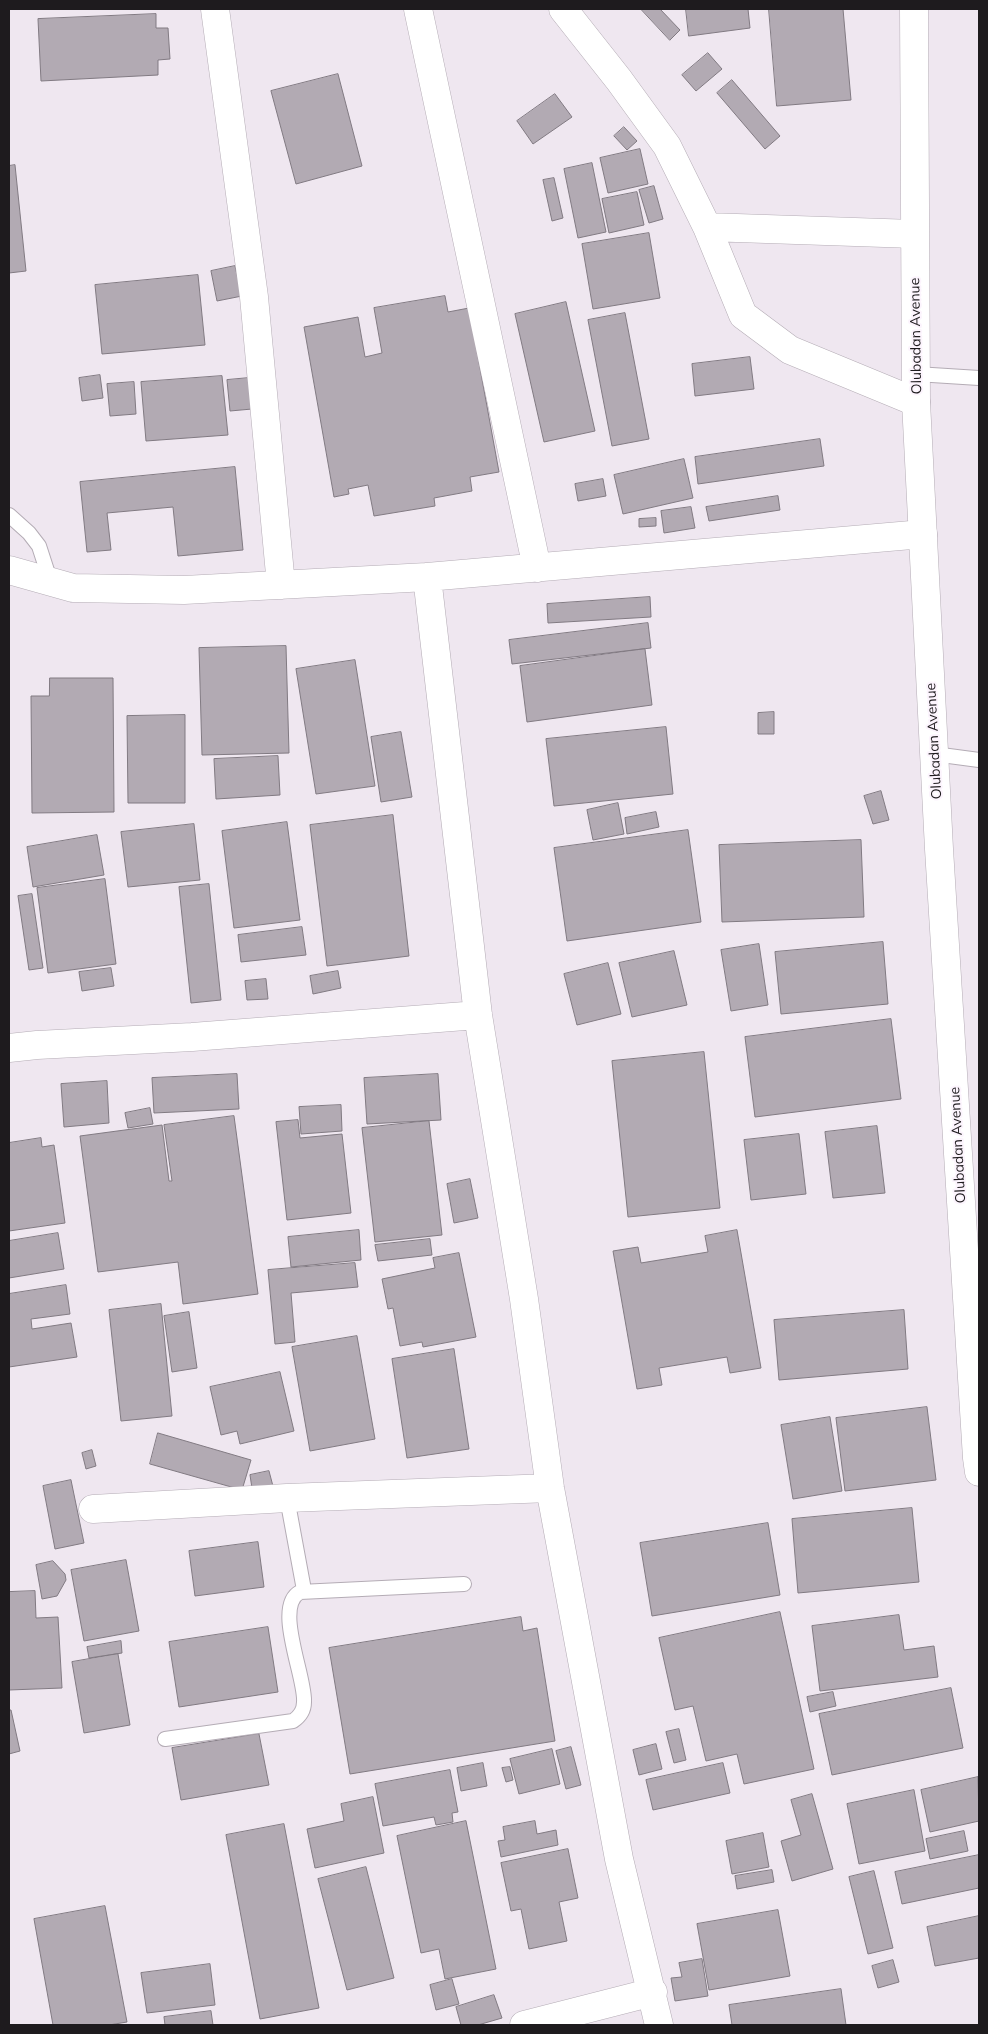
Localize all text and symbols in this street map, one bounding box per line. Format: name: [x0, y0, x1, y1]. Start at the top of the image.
street label: Olubadan Avenue: [907, 278, 925, 394]
street label: Olubadan Avenue: [923, 682, 945, 800]
street label: Olubadan Avenue: [947, 1086, 969, 1204]

